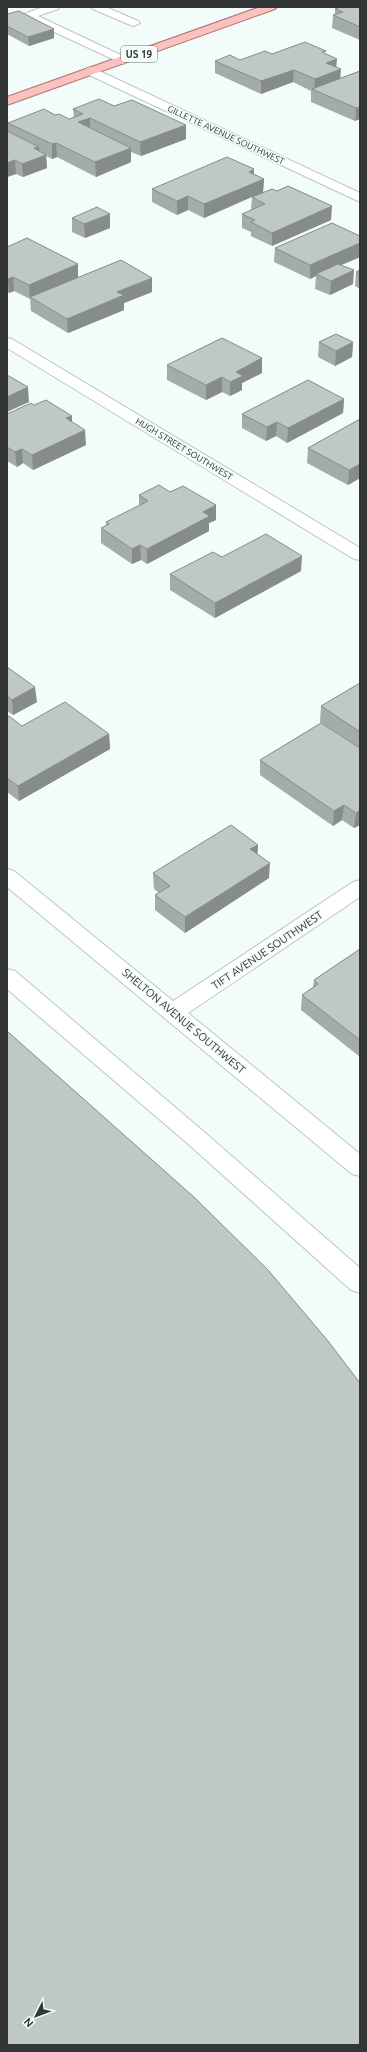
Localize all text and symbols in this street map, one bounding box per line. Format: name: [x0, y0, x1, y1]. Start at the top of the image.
road number: US 19: [121, 46, 157, 62]
street label: GILLETTE AVENUE SOUTHWEST: [166, 103, 286, 167]
street label: HUGH STREET SOUTHWEST: [134, 416, 234, 482]
street label: TIFT AVENUE SOUTHWEST: [209, 908, 325, 992]
street label: SHELTON AVENUE SOUTHWEST: [120, 966, 248, 1076]
north arrow: [16, 1996, 56, 2036]
text: N: [21, 2016, 36, 2030]

